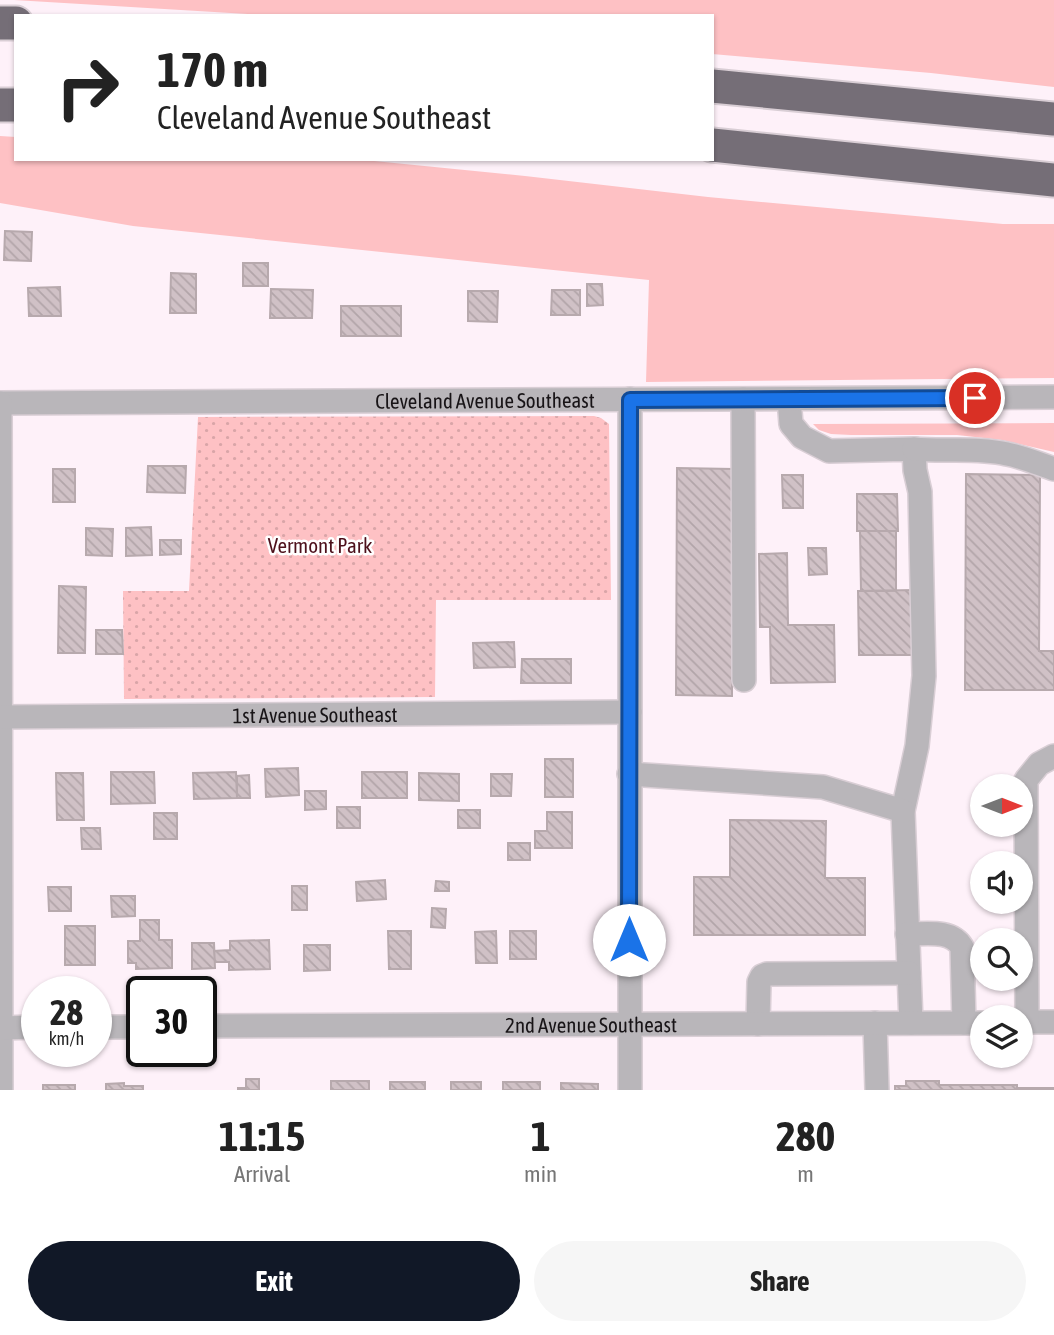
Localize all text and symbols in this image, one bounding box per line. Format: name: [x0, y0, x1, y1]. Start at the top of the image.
text: 170 m: [157, 41, 268, 97]
icon: right: [42, 42, 133, 133]
text: Cleveland Avenue Southeast: [157, 99, 491, 136]
pin: [945, 368, 1005, 428]
icon: arrive: [956, 379, 994, 417]
street label: Cleveland Avenue Southeast: [375, 388, 595, 413]
park label: Vermont Park: [268, 533, 372, 557]
street label: 1st Avenue Southeast: [232, 702, 398, 727]
north arrow: [970, 774, 1032, 836]
map controls: [970, 774, 1033, 1068]
button: sound: [970, 851, 1033, 914]
position arrow: [592, 903, 666, 977]
button: search: [970, 928, 1033, 991]
speed limit sign: 30: [126, 976, 217, 1067]
text: 28: [50, 992, 83, 1032]
button: layers: [970, 1005, 1033, 1068]
street label: 2nd Avenue Southeast: [505, 1012, 677, 1037]
text: km/h: [49, 1028, 84, 1049]
text: 11:15: [219, 1112, 305, 1160]
text: 1: [531, 1112, 550, 1160]
text: 280: [776, 1112, 835, 1160]
text: Arrival: [234, 1161, 290, 1187]
text: min: [524, 1161, 557, 1187]
text: m: [797, 1161, 814, 1187]
button: Exit: [28, 1241, 520, 1321]
button: Share: [534, 1241, 1026, 1321]

